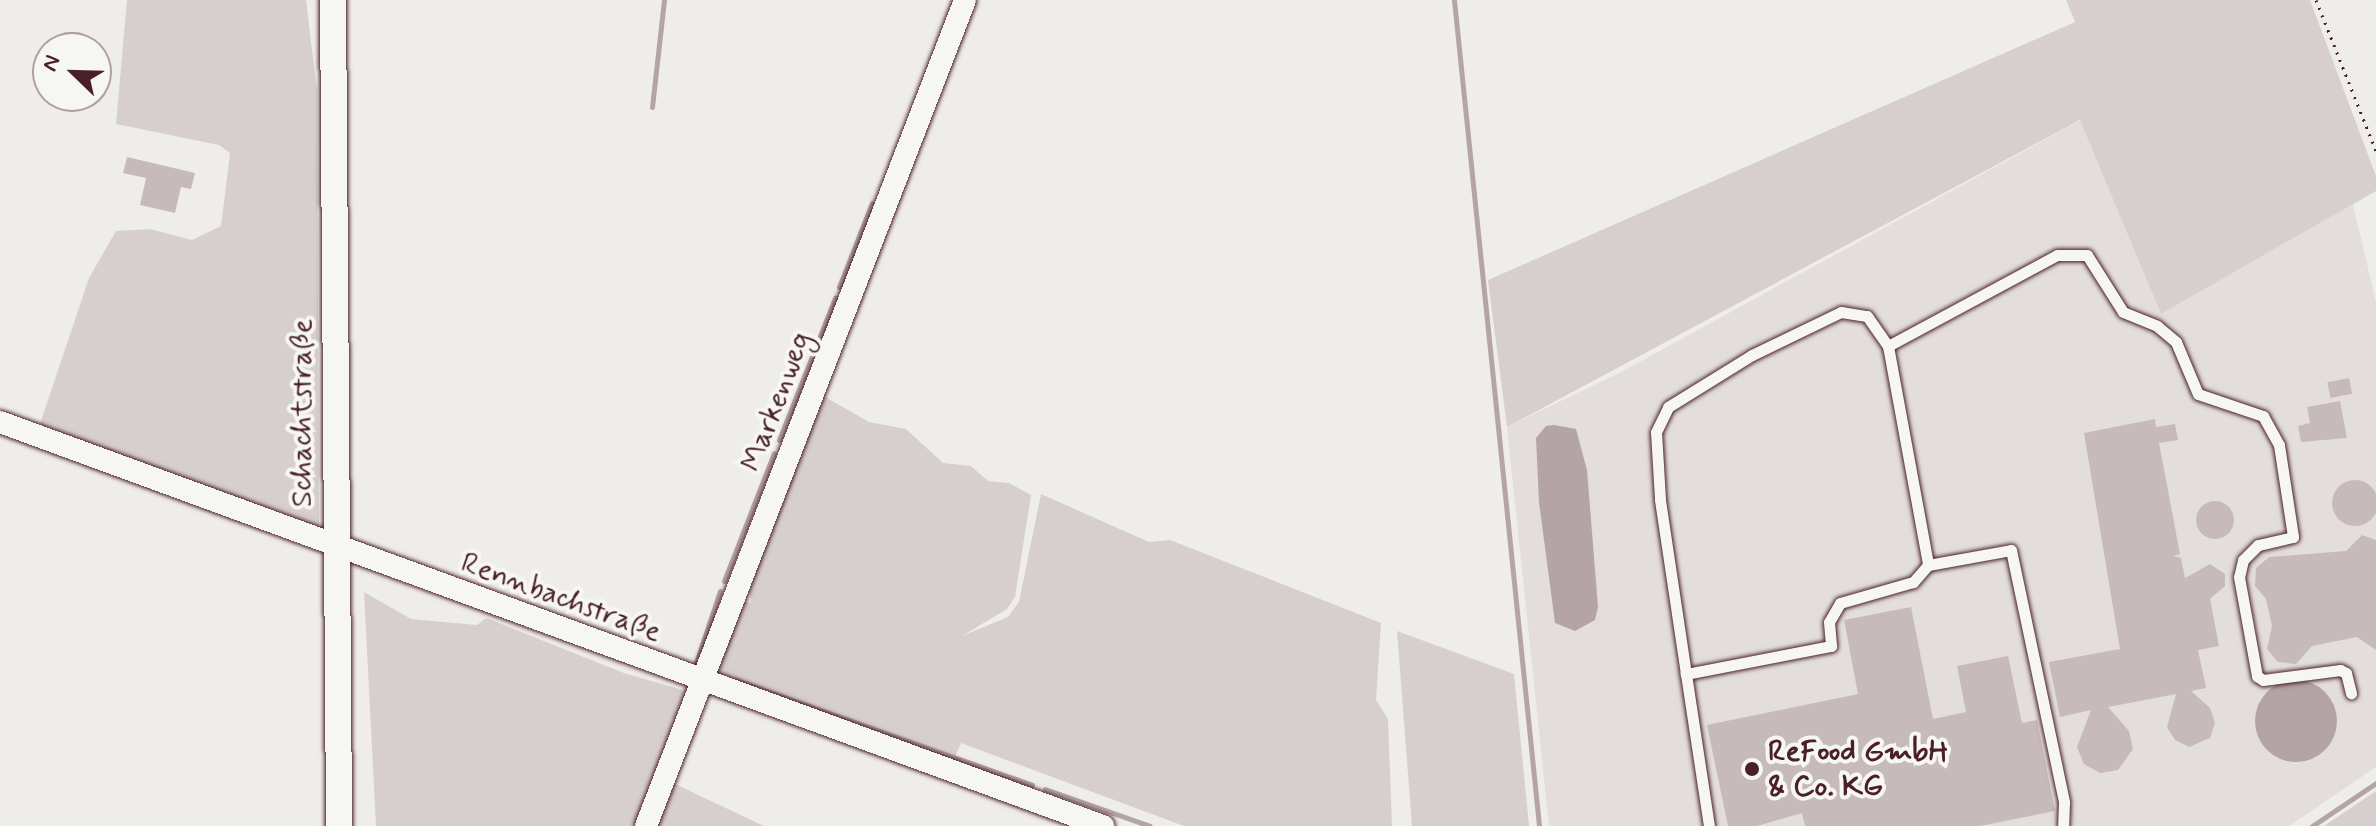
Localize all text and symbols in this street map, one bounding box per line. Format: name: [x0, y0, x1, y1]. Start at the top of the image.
north arrow: [32, 32, 112, 112]
text: N: [36, 51, 67, 76]
street label: Schachtstraße: [285, 319, 321, 507]
street label: Markenweg: [734, 327, 820, 477]
street label: Rennbachstraße: [456, 545, 666, 651]
place label: ReFood GmbH & Co. KG: [1768, 734, 1948, 804]
marker: ReFood GmbH & Co. KG: [1743, 760, 1761, 778]

